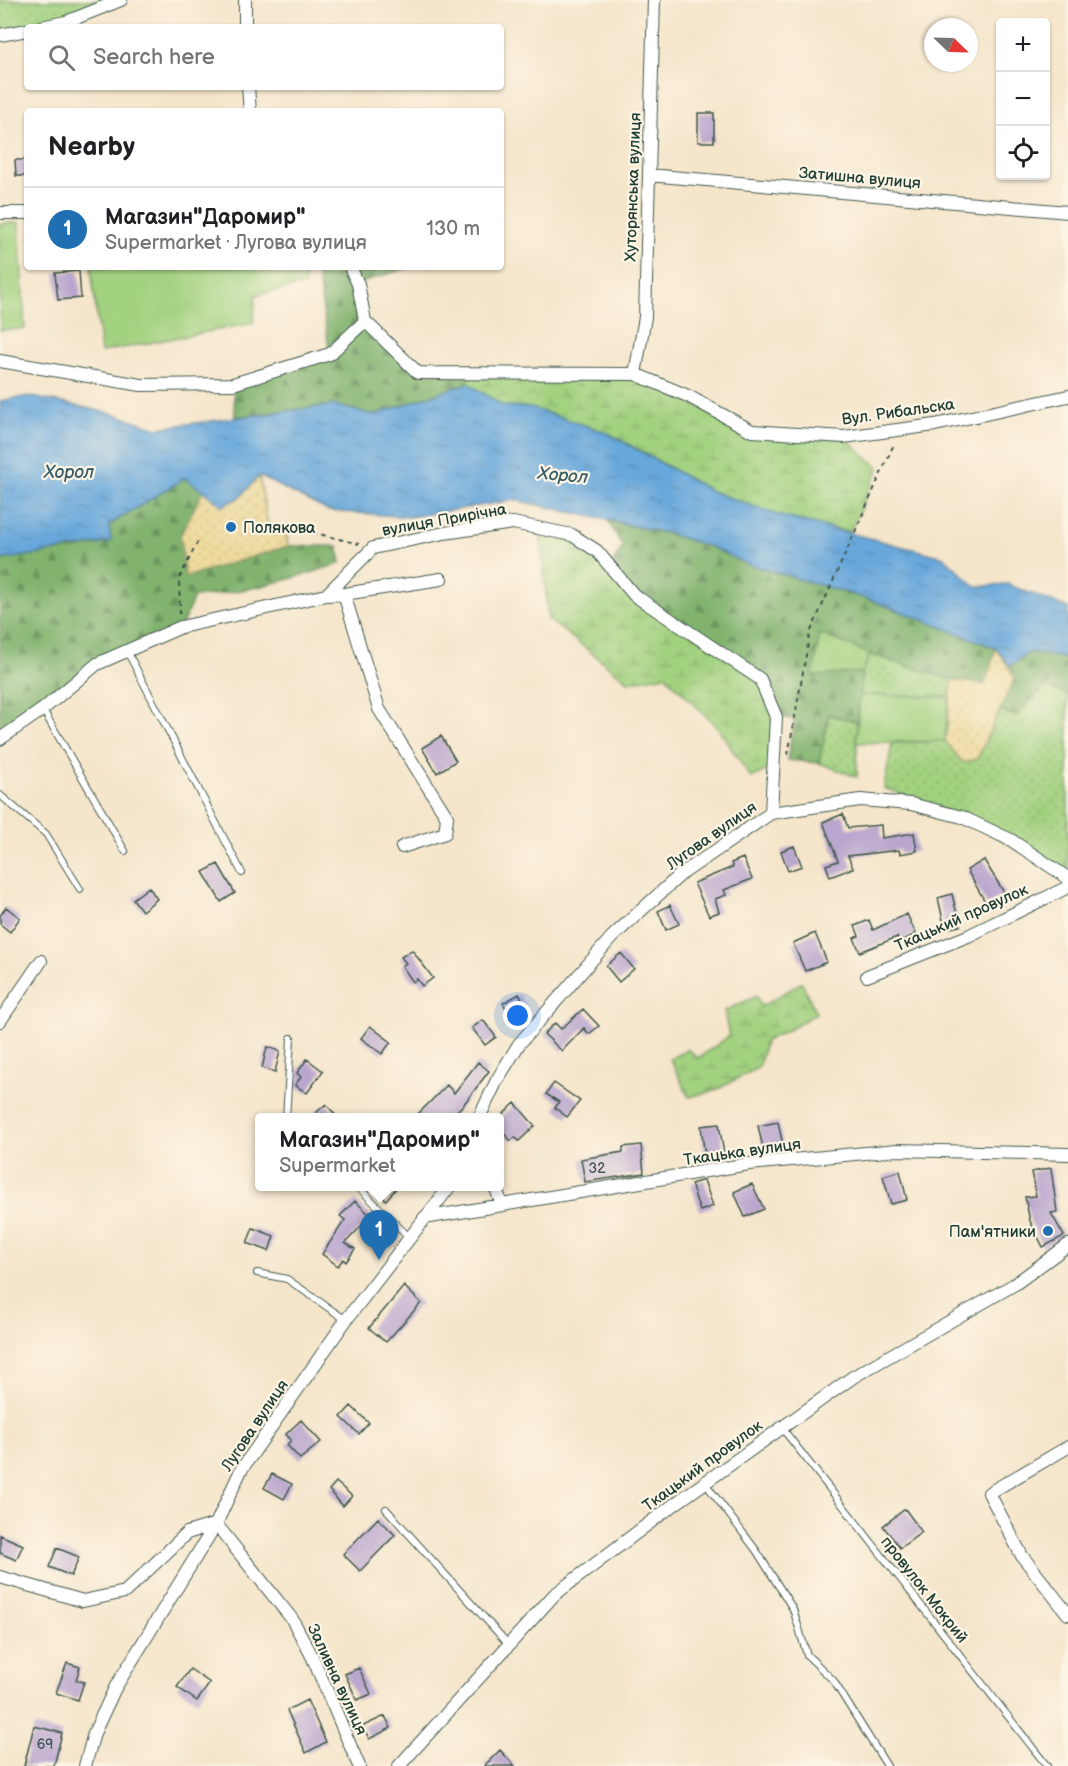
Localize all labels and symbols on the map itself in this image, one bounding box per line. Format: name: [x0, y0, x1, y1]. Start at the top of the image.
north arrow: [924, 18, 978, 72]
street label: Хуторянська вулиця: [621, 112, 646, 262]
street label: Затишна вулиця: [798, 164, 922, 193]
street label: Вул. Рибальска: [840, 395, 956, 430]
water label: Хорол: [43, 462, 95, 483]
water label: Хорол: [536, 463, 590, 488]
street label: вулиця Прирічна: [381, 500, 509, 541]
place label: Полякова: [243, 519, 316, 538]
marker: Полякова: [224, 520, 238, 534]
street label: Лугова вулиця: [662, 798, 761, 875]
street label: Ткацький провулок: [892, 880, 1031, 956]
your location: [503, 1001, 532, 1030]
street label: Ткацька вулиця: [682, 1135, 802, 1170]
house number: 32: [589, 1160, 606, 1177]
pin: 1: [360, 1210, 398, 1260]
place label: Пам'ятники: [949, 1223, 1036, 1242]
marker: Пам'ятники: [1041, 1224, 1055, 1238]
street label: Лугова вулиця: [217, 1377, 293, 1476]
street label: Ткацький провулок: [639, 1416, 767, 1516]
street label: провулок Мокрий: [876, 1533, 971, 1647]
street label: Заливна вулиця: [303, 1621, 371, 1738]
house number: 69: [37, 1736, 53, 1753]

